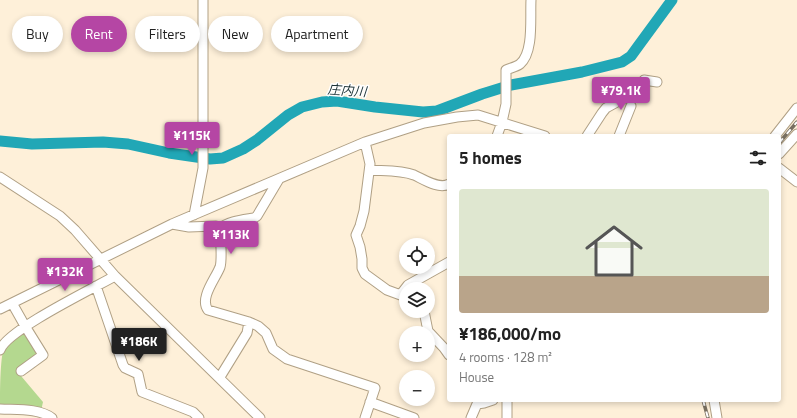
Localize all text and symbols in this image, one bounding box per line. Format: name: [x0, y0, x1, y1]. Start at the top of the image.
chip: Buy: [12, 16, 63, 52]
chip: Rent: [71, 16, 127, 52]
chip: Filters: [135, 16, 200, 52]
chip: New: [208, 16, 263, 52]
chip: Apartment: [271, 16, 363, 52]
pin: ¥79.1K: [588, 77, 654, 111]
water label: 庄内川: [327, 79, 369, 101]
text: ¥79.1K: [601, 80, 641, 100]
pin: ¥115K: [164, 122, 220, 156]
text: ¥115K: [174, 125, 210, 145]
text: 5 homes: [459, 145, 522, 171]
icon: filters: [747, 147, 769, 169]
icon: home: [578, 215, 650, 287]
pin: ¥113K: [203, 221, 259, 255]
text: ¥113K: [213, 224, 249, 244]
map controls: [399, 238, 435, 406]
button: locate: [399, 238, 435, 274]
pin: ¥132K: [37, 258, 93, 292]
text: ¥132K: [47, 261, 83, 281]
button: layers: [399, 282, 435, 318]
text: ¥186,000/mo: [459, 321, 561, 347]
button: +: [399, 326, 435, 362]
pin: ¥186K: [111, 328, 167, 362]
text: ¥186K: [121, 331, 157, 351]
text: 4 rooms · 128 m²: [459, 347, 552, 367]
text: House: [459, 367, 494, 387]
button: −: [399, 370, 435, 406]

